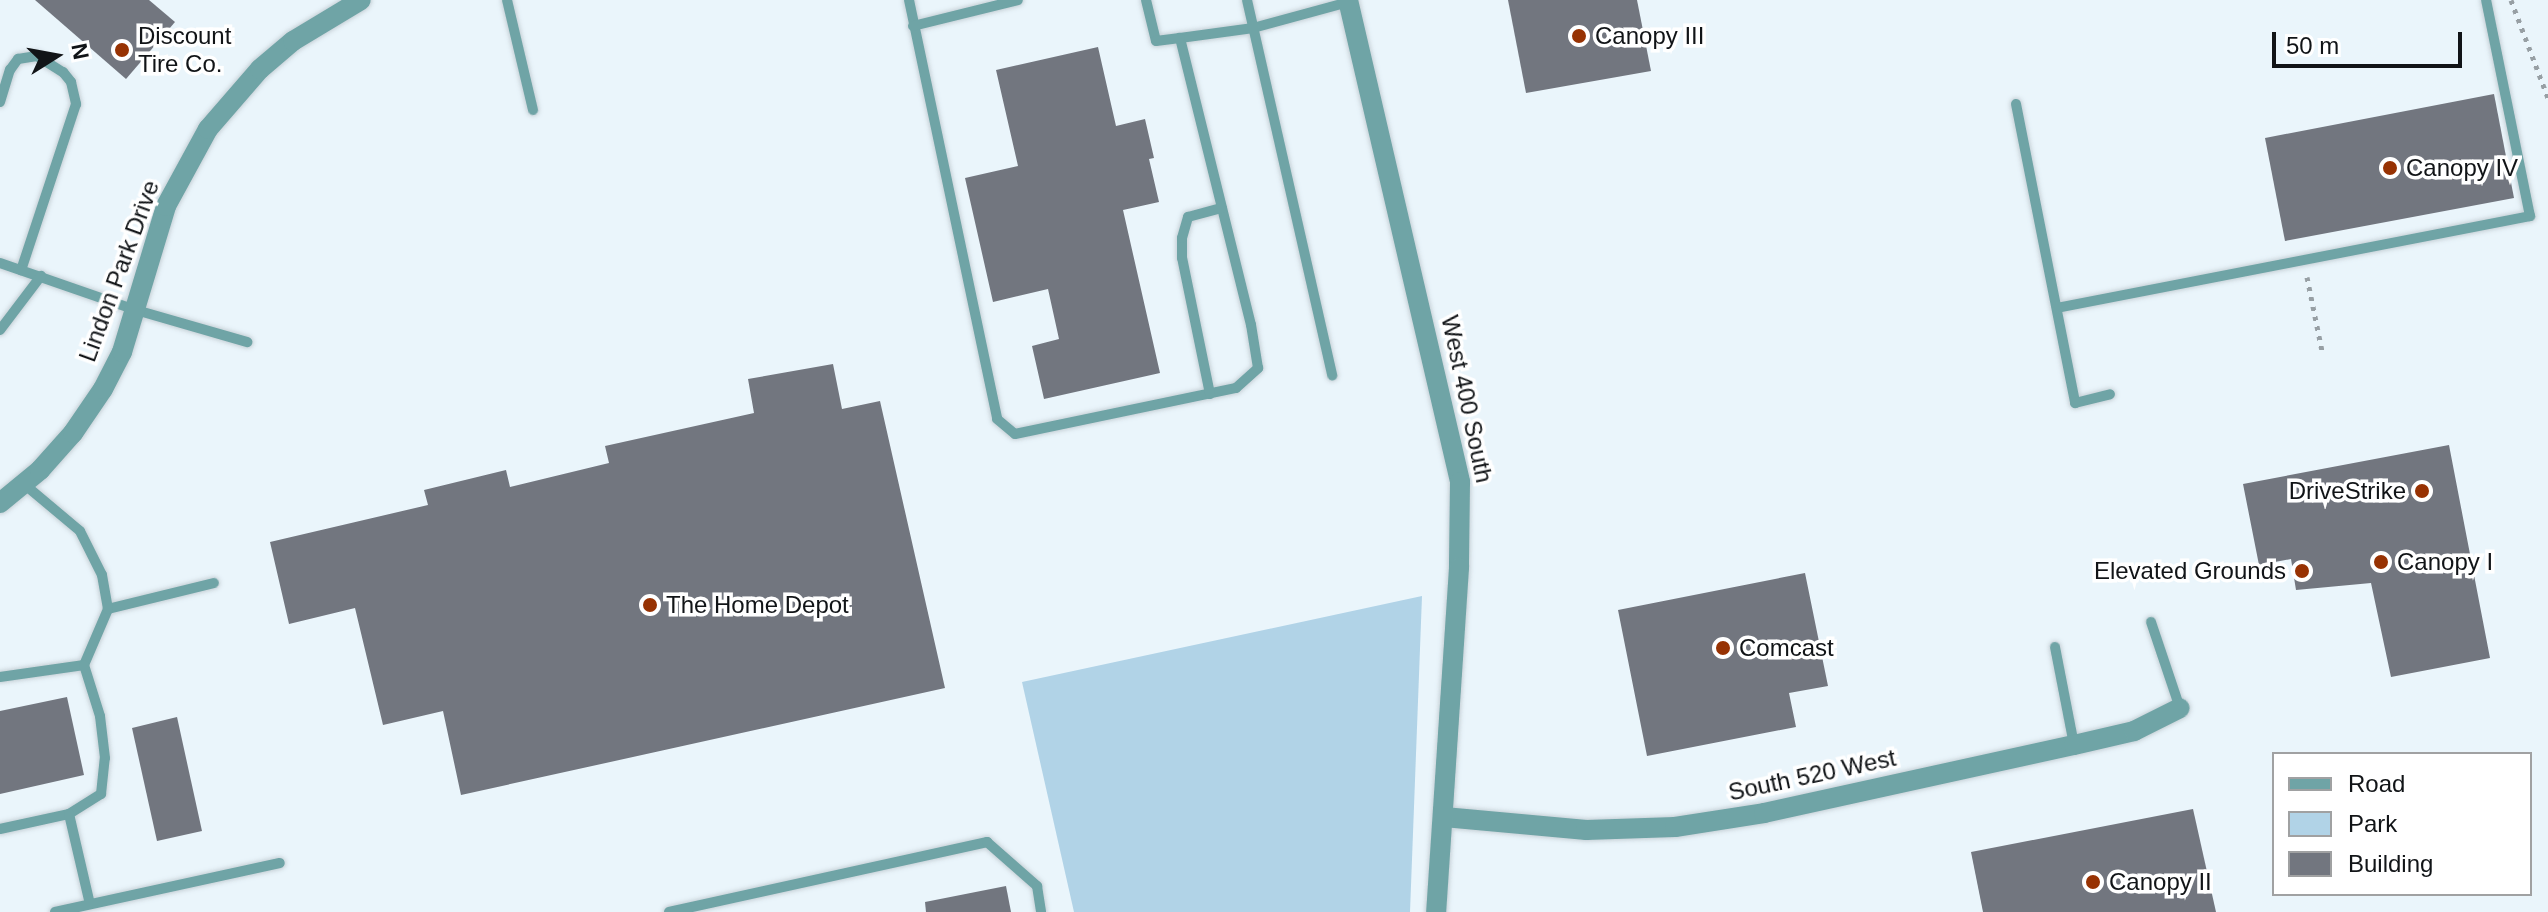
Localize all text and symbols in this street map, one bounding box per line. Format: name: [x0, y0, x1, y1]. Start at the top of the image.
north arrow: [16, 16, 96, 96]
scale bar: [2276, 16, 2466, 66]
place label: Discount Tire Co.: [138, 22, 231, 78]
place label: Canopy III: [1595, 22, 1704, 50]
marker: Canopy III: [1570, 27, 1588, 45]
text: 50 m: [2286, 32, 2339, 59]
text: N: [66, 41, 94, 62]
marker: Discount Tire Co.: [113, 41, 131, 59]
place label: Canopy IV: [2406, 154, 2518, 182]
marker: Canopy IV: [2381, 159, 2399, 177]
street label: Lindon Park Drive: [73, 176, 165, 366]
street label: West 400 South: [1435, 313, 1499, 485]
place label: DriveStrike: [2289, 477, 2406, 505]
marker: DriveStrike: [2413, 482, 2431, 500]
place label: Canopy I: [2397, 548, 2493, 576]
marker: Canopy I: [2372, 553, 2390, 571]
place label: Elevated Grounds: [2094, 557, 2286, 585]
marker: Elevated Grounds: [2293, 562, 2311, 580]
place label: The Home Depot: [666, 591, 849, 619]
marker: The Home Depot: [641, 596, 659, 614]
place label: Comcast: [1739, 634, 1834, 662]
marker: Comcast: [1714, 639, 1732, 657]
street label: South 520 West: [1726, 743, 1898, 807]
legend: [2272, 752, 2532, 896]
text: Road: [2348, 770, 2405, 797]
text: Park: [2348, 810, 2397, 837]
text: Building: [2348, 850, 2433, 877]
place label: Canopy II: [2109, 868, 2212, 896]
marker: Canopy II: [2084, 873, 2102, 891]

